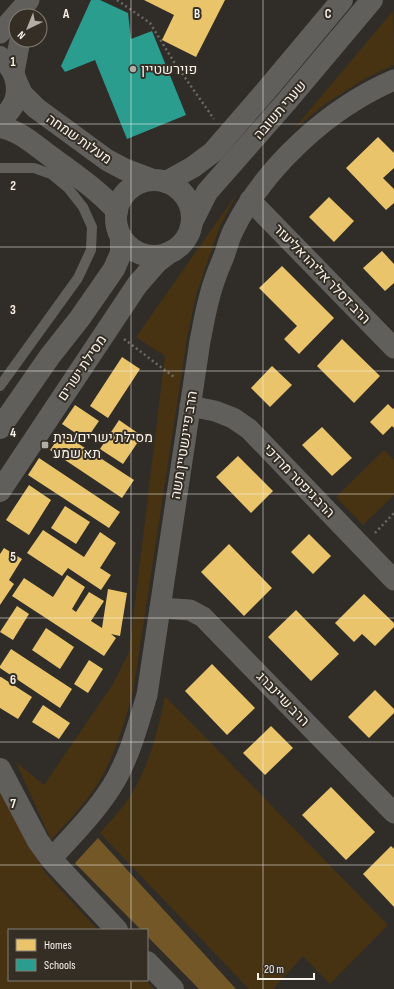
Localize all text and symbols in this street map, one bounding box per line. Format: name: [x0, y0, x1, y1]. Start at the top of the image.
text: A: [62, 6, 70, 22]
text: B: [194, 6, 200, 22]
text: C: [325, 6, 332, 22]
north arrow: [8, 8, 48, 48]
text: N: [15, 28, 28, 42]
text: 1: [10, 54, 16, 70]
place label: פוירשטיין: [141, 61, 197, 78]
marker: פוירשטיין: [128, 64, 138, 74]
street label: שערי תשובה: [250, 77, 310, 143]
street label: מעלות שמחה: [43, 110, 115, 168]
text: 2: [10, 178, 16, 194]
street label: הרב דסלר אליהו אליעזר: [270, 220, 374, 328]
text: 3: [10, 302, 16, 318]
street label: מסילת ישרים: [54, 332, 110, 404]
street label: הרב פיינשטיין משה: [167, 390, 201, 500]
text: 4: [10, 425, 16, 441]
place label: מסילת ישרים/בית תא שמע: [53, 429, 153, 462]
marker: מסילת ישרים/בית תא שמע: [40, 440, 50, 450]
street label: הרב גיפטר מרדכי: [260, 441, 338, 521]
text: 5: [10, 549, 16, 565]
street label: הרב שיינברג: [253, 668, 313, 730]
text: 6: [10, 672, 16, 688]
text: 7: [10, 796, 16, 812]
legend: [8, 929, 148, 981]
text: Homes: [44, 938, 72, 953]
scale bar: [258, 955, 314, 981]
text: Schools: [44, 958, 76, 973]
text: 20 m: [264, 962, 284, 977]

